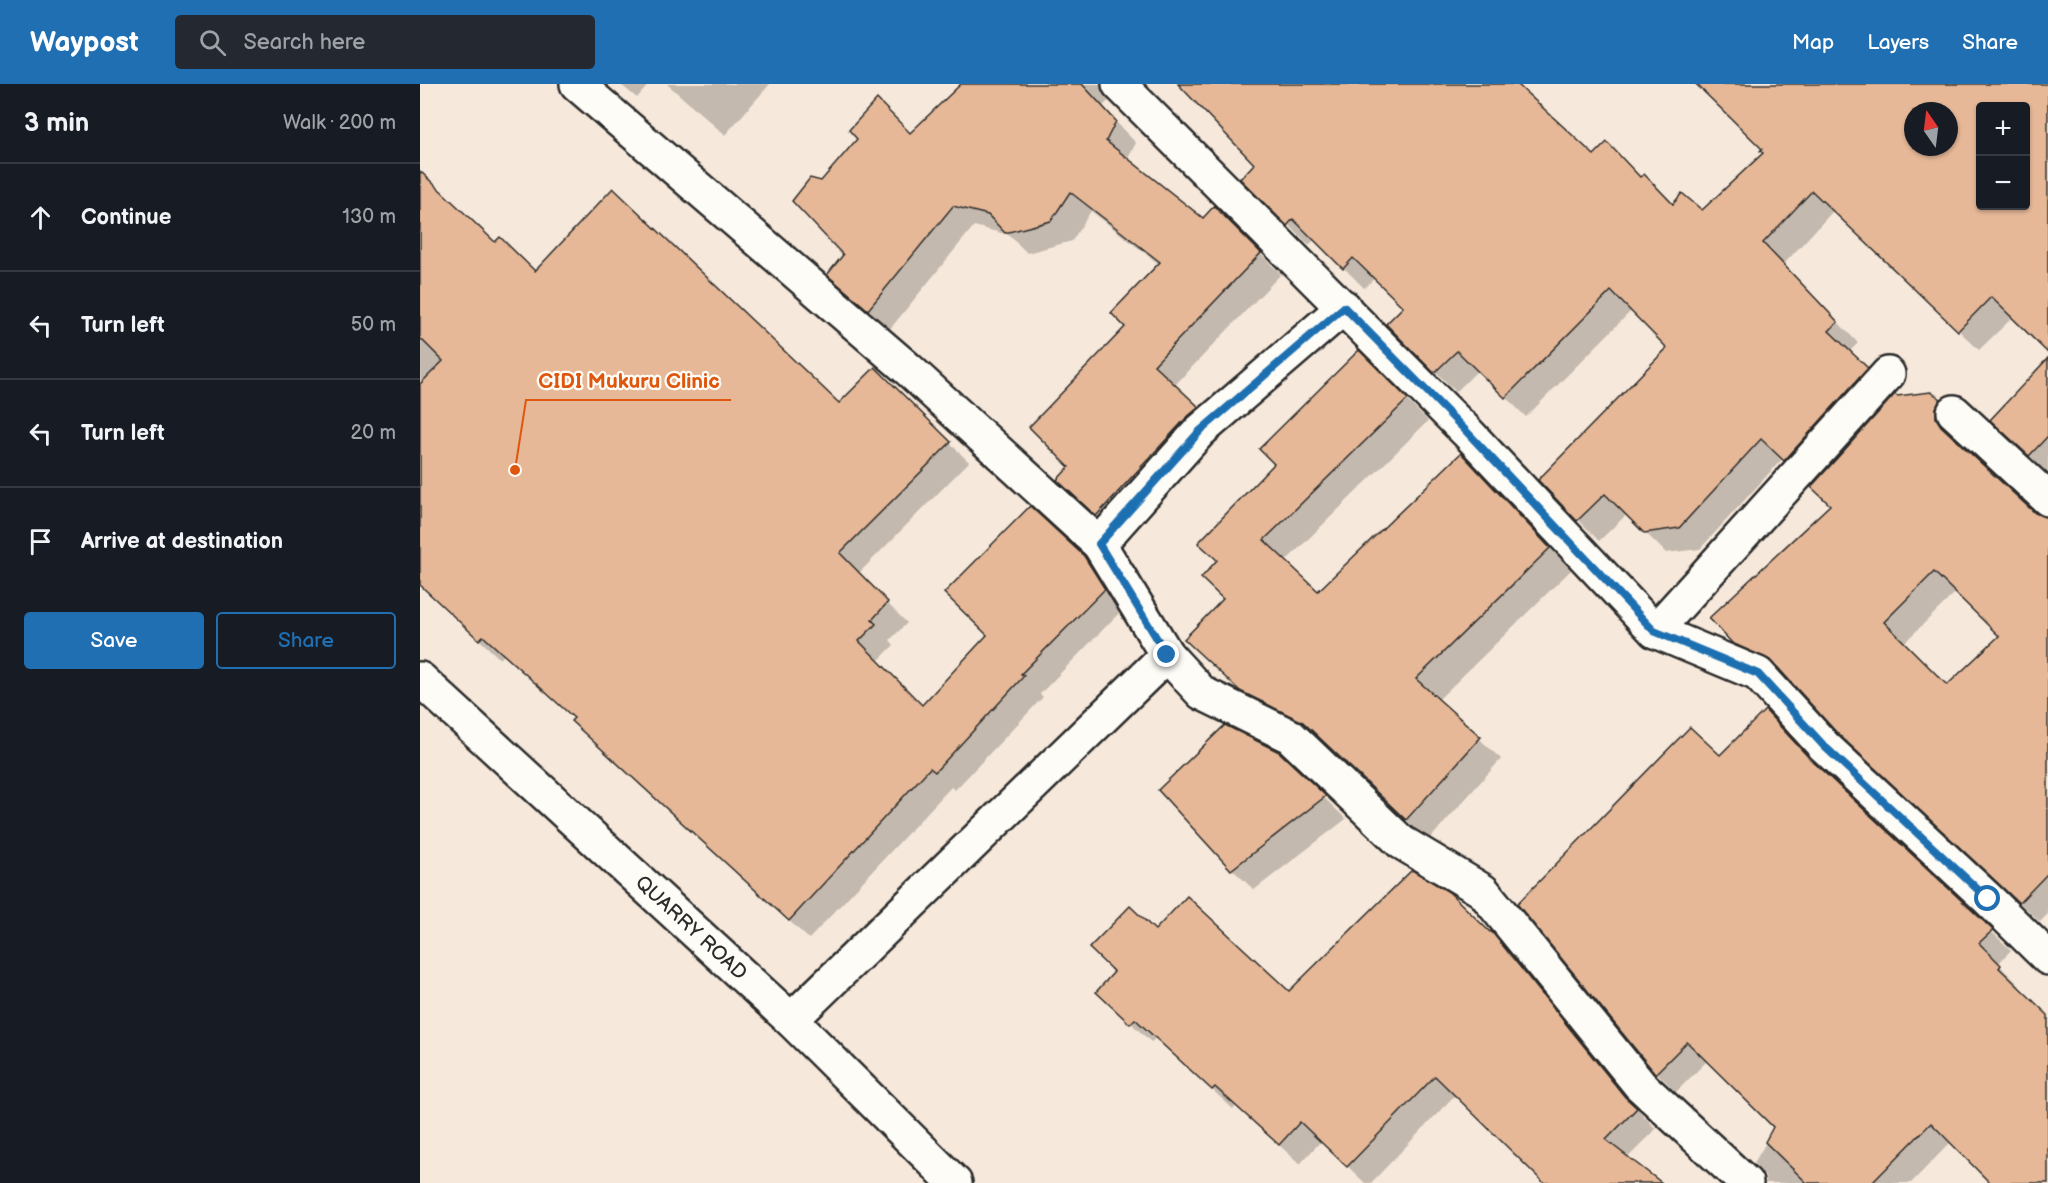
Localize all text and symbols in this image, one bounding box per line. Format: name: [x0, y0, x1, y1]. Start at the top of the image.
search box: [175, 15, 595, 69]
text: Waypost: [30, 26, 139, 59]
icon: search: [196, 26, 229, 59]
text: Search here: [244, 29, 365, 56]
text: Map: [1792, 30, 1834, 55]
text: Layers: [1867, 30, 1929, 55]
text: Share: [1962, 30, 2018, 55]
north arrow: [1904, 102, 1958, 156]
map controls: [1976, 102, 2030, 210]
button: +: [1976, 102, 2030, 156]
text: 3 min: [24, 108, 89, 139]
text: Walk · 200 m: [283, 111, 396, 135]
button: −: [1976, 156, 2030, 210]
icon: ahead: [24, 201, 57, 234]
text: Continue: [81, 204, 171, 231]
text: 130 m: [342, 205, 396, 229]
icon: left: [24, 309, 57, 342]
text: Turn left: [81, 312, 165, 339]
text: 50 m: [351, 313, 396, 337]
callout: CIDI Mukuru Clinic: [526, 361, 731, 400]
text: CIDI Mukuru Clinic: [538, 369, 720, 394]
icon: left: [24, 417, 57, 450]
text: Turn left: [81, 420, 165, 447]
text: 20 m: [351, 421, 396, 445]
icon: arrive: [24, 525, 57, 558]
text: Arrive at destination: [81, 528, 283, 555]
button: Save: [24, 612, 204, 669]
button: Share: [216, 612, 396, 669]
route end: [1153, 641, 1179, 667]
street label: QUARRY ROAD: [630, 871, 752, 985]
route start: [1974, 885, 2000, 911]

